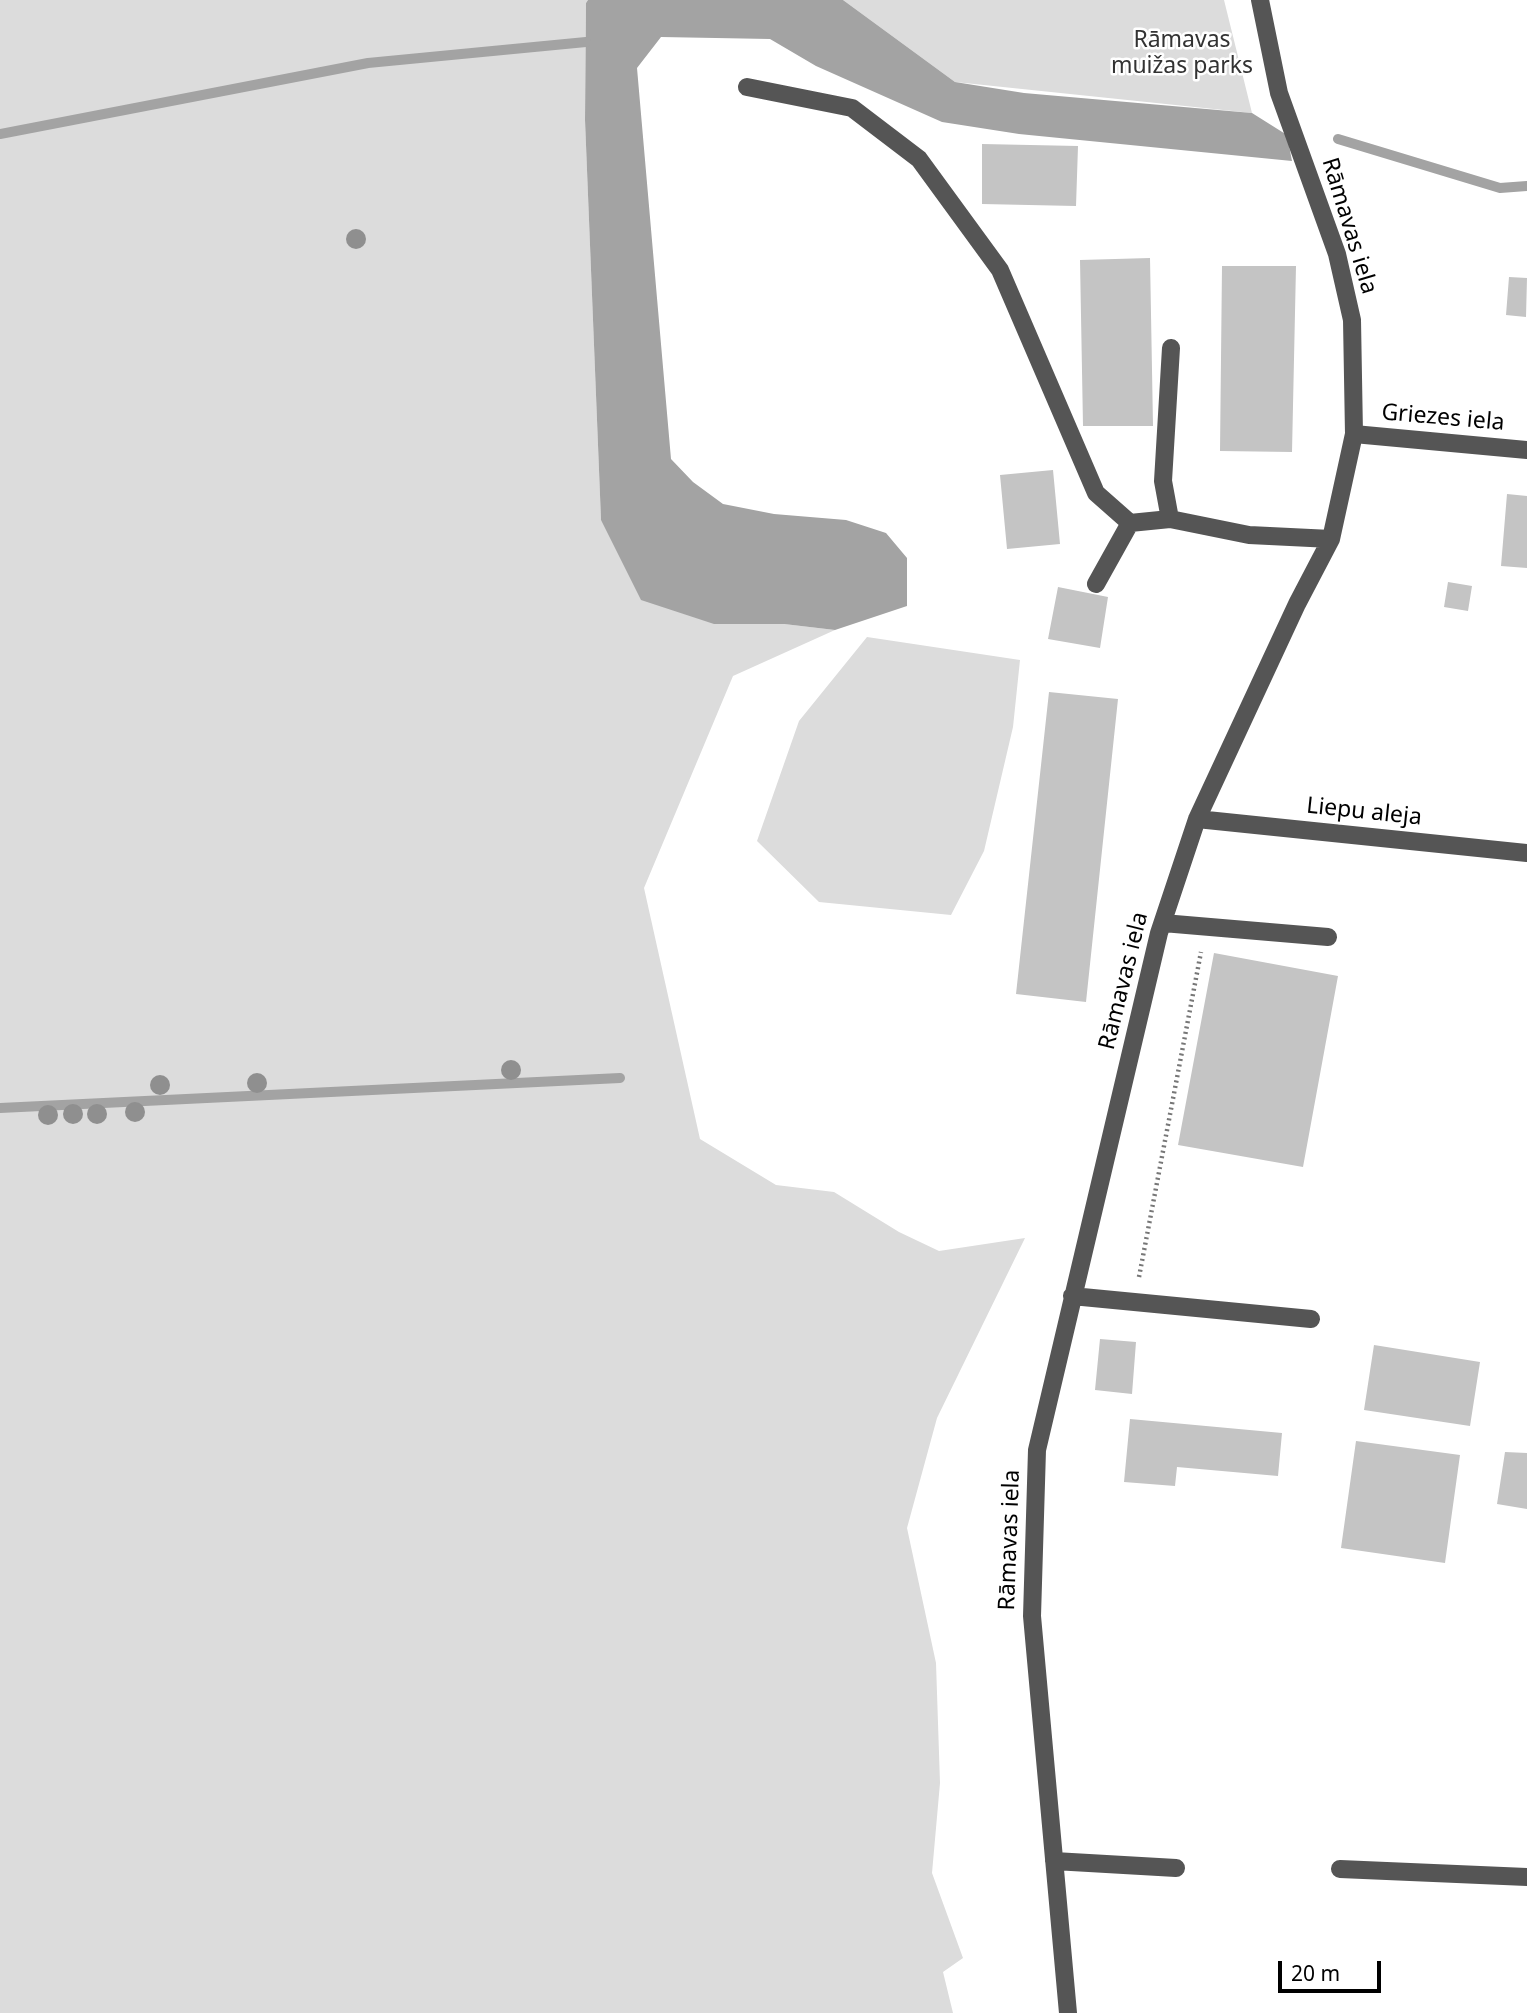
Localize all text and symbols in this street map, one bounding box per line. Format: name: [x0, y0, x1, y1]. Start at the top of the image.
park label: Rāmavas muižas parks: [1111, 26, 1253, 80]
street label: Rāmavas iela: [1315, 155, 1383, 297]
street label: Griezes iela: [1380, 399, 1506, 437]
street label: Liepu aleja: [1305, 792, 1423, 832]
street label: Rāmavas iela: [1094, 909, 1154, 1053]
street label: Rāmavas iela: [994, 1469, 1026, 1611]
scale bar: [1282, 1946, 1385, 1990]
text: 20 m: [1291, 1959, 1340, 1987]

